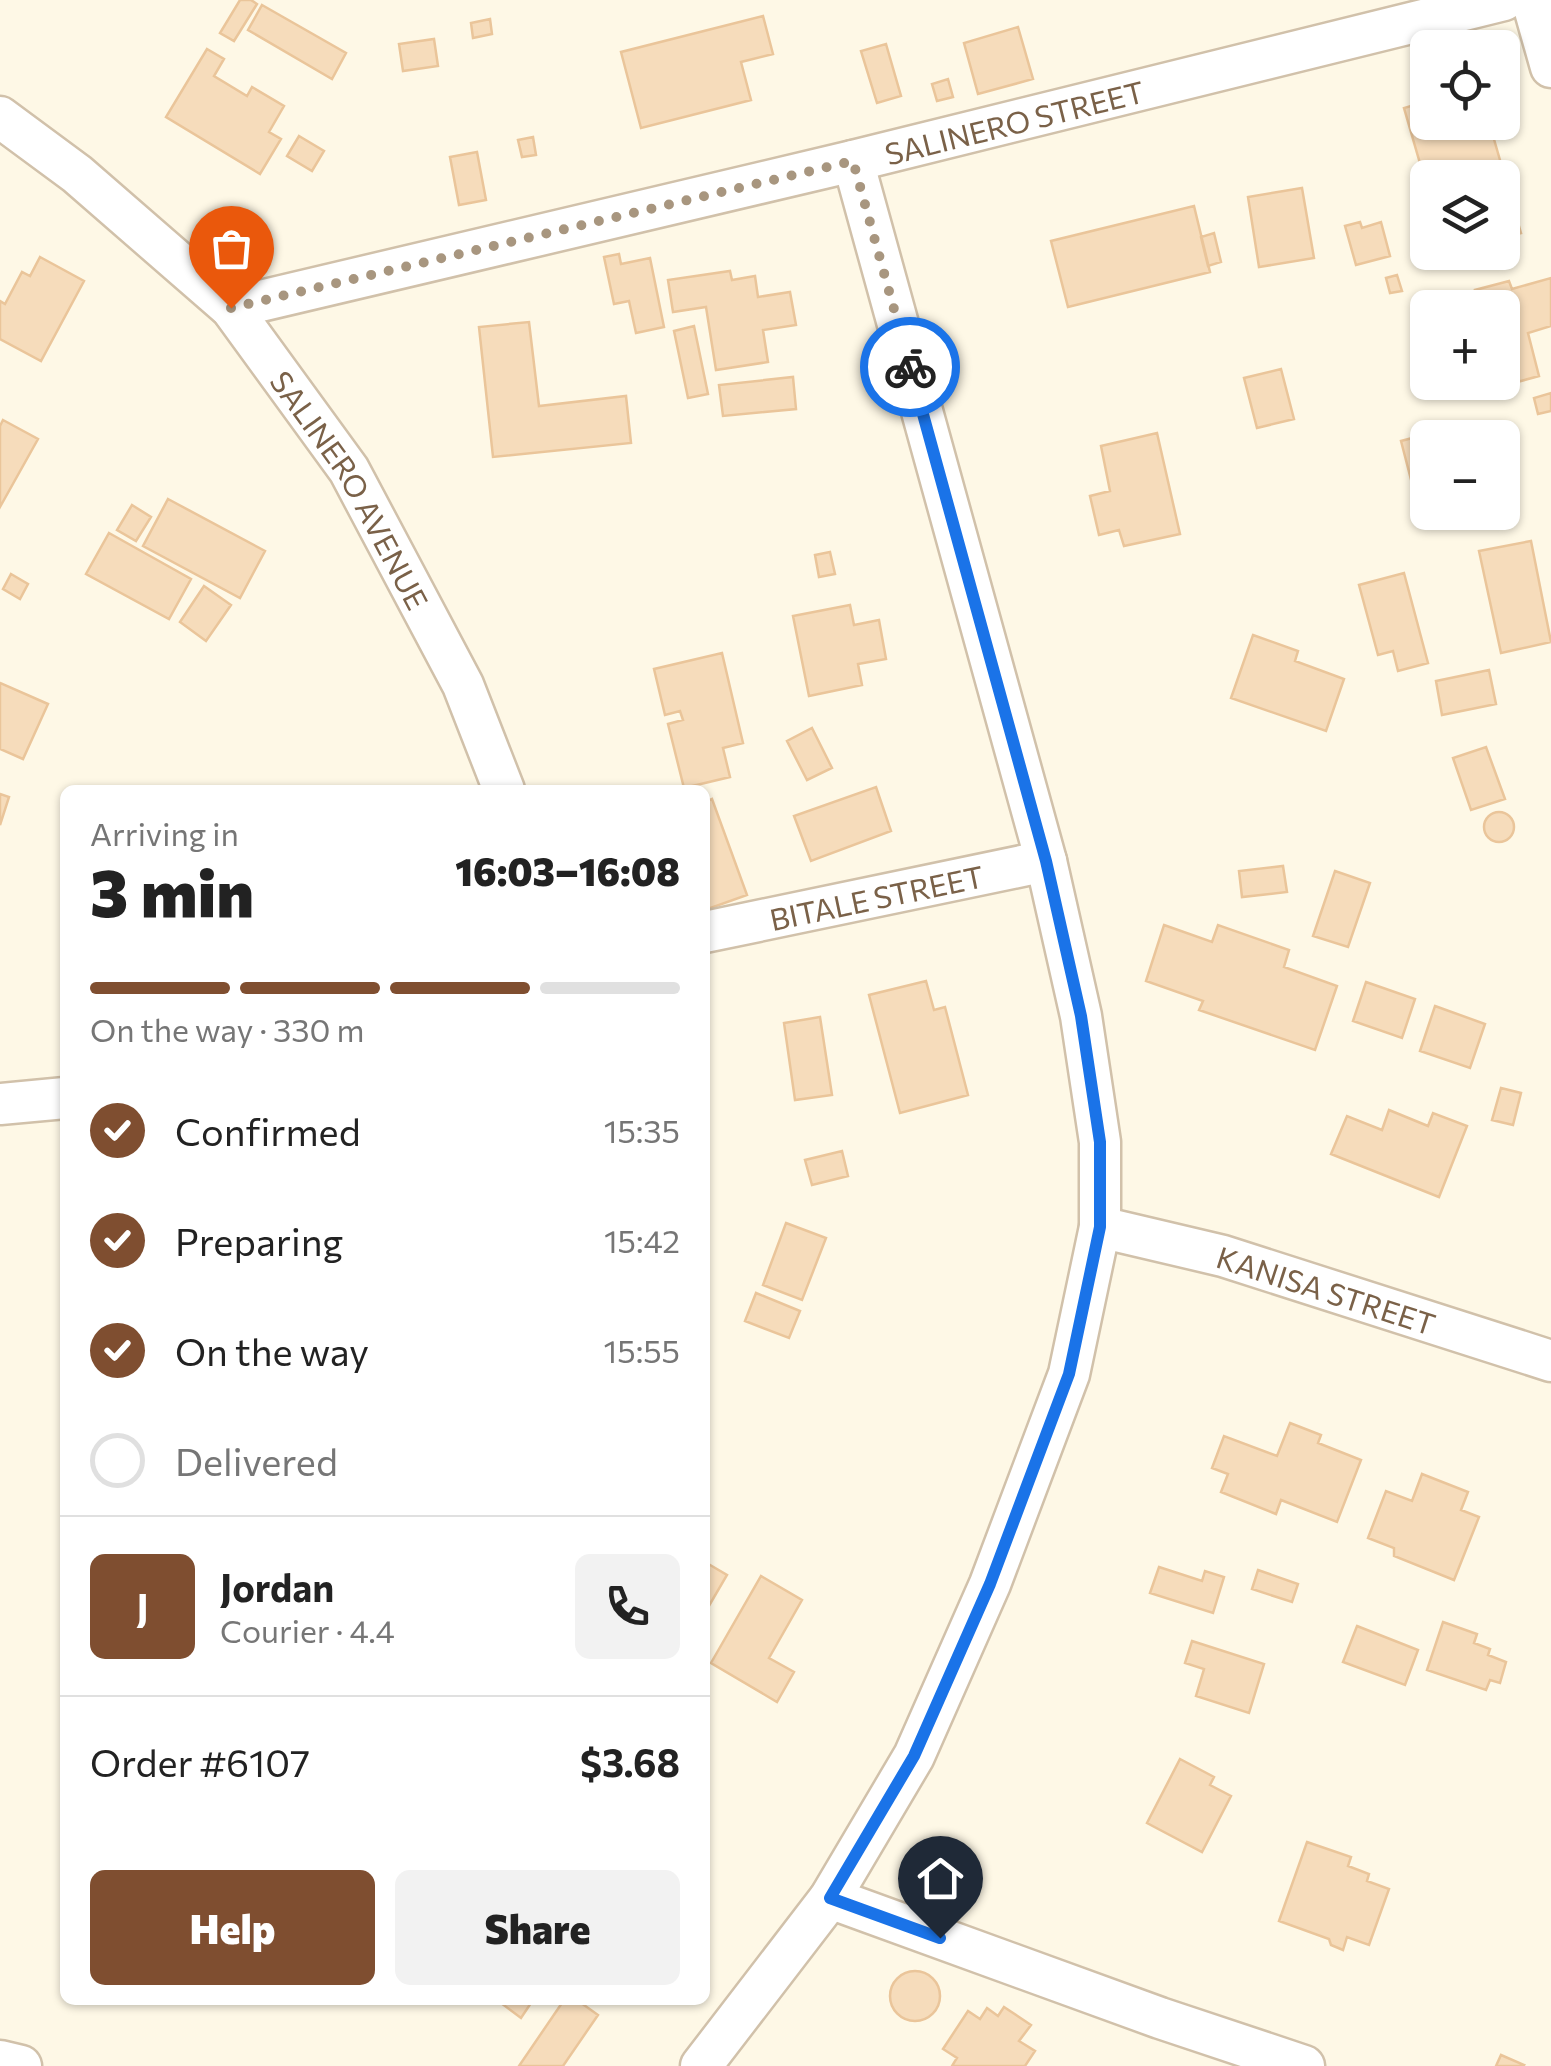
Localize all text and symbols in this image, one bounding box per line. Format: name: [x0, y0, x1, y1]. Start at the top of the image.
map controls: [1410, 30, 1520, 530]
button: locate: [1410, 30, 1520, 140]
street label: SALINERO STREET: [881, 71, 1147, 171]
button: layers: [1410, 160, 1520, 270]
pin: [189, 206, 274, 309]
icon: bag: [204, 221, 259, 276]
button: +: [1410, 290, 1520, 400]
courier: [860, 317, 960, 417]
icon: bike: [883, 340, 938, 395]
street label: SALINERO AVENUE: [264, 363, 438, 615]
button: −: [1410, 420, 1520, 530]
text: Arriving in: [90, 813, 239, 853]
text: 16:03–16:08: [455, 847, 680, 894]
text: 3 min: [90, 851, 254, 930]
street label: BITALE STREET: [766, 856, 986, 937]
text: On the way · 330 m: [90, 1009, 364, 1049]
icon: check: [90, 1103, 145, 1158]
text: Confirmed: [175, 1107, 361, 1154]
text: 15:35: [604, 1110, 680, 1150]
icon: check: [90, 1213, 145, 1268]
text: Preparing: [175, 1217, 343, 1264]
text: 15:42: [604, 1220, 680, 1260]
street label: KANISA STREET: [1213, 1237, 1440, 1341]
icon: check: [90, 1323, 145, 1378]
text: On the way: [175, 1327, 369, 1374]
text: 15:55: [604, 1330, 680, 1370]
text: Delivered: [175, 1437, 338, 1484]
button: phone: [575, 1554, 680, 1659]
text: Jordan: [220, 1563, 334, 1610]
text: J: [136, 1583, 149, 1630]
text: Courier · 4.4: [220, 1610, 395, 1650]
text: Order #6107: [90, 1738, 310, 1785]
text: $3.68: [580, 1738, 680, 1785]
pin: [898, 1836, 983, 1939]
icon: home: [913, 1851, 968, 1906]
button: Help: [90, 1870, 375, 1985]
button: Share: [395, 1870, 680, 1985]

